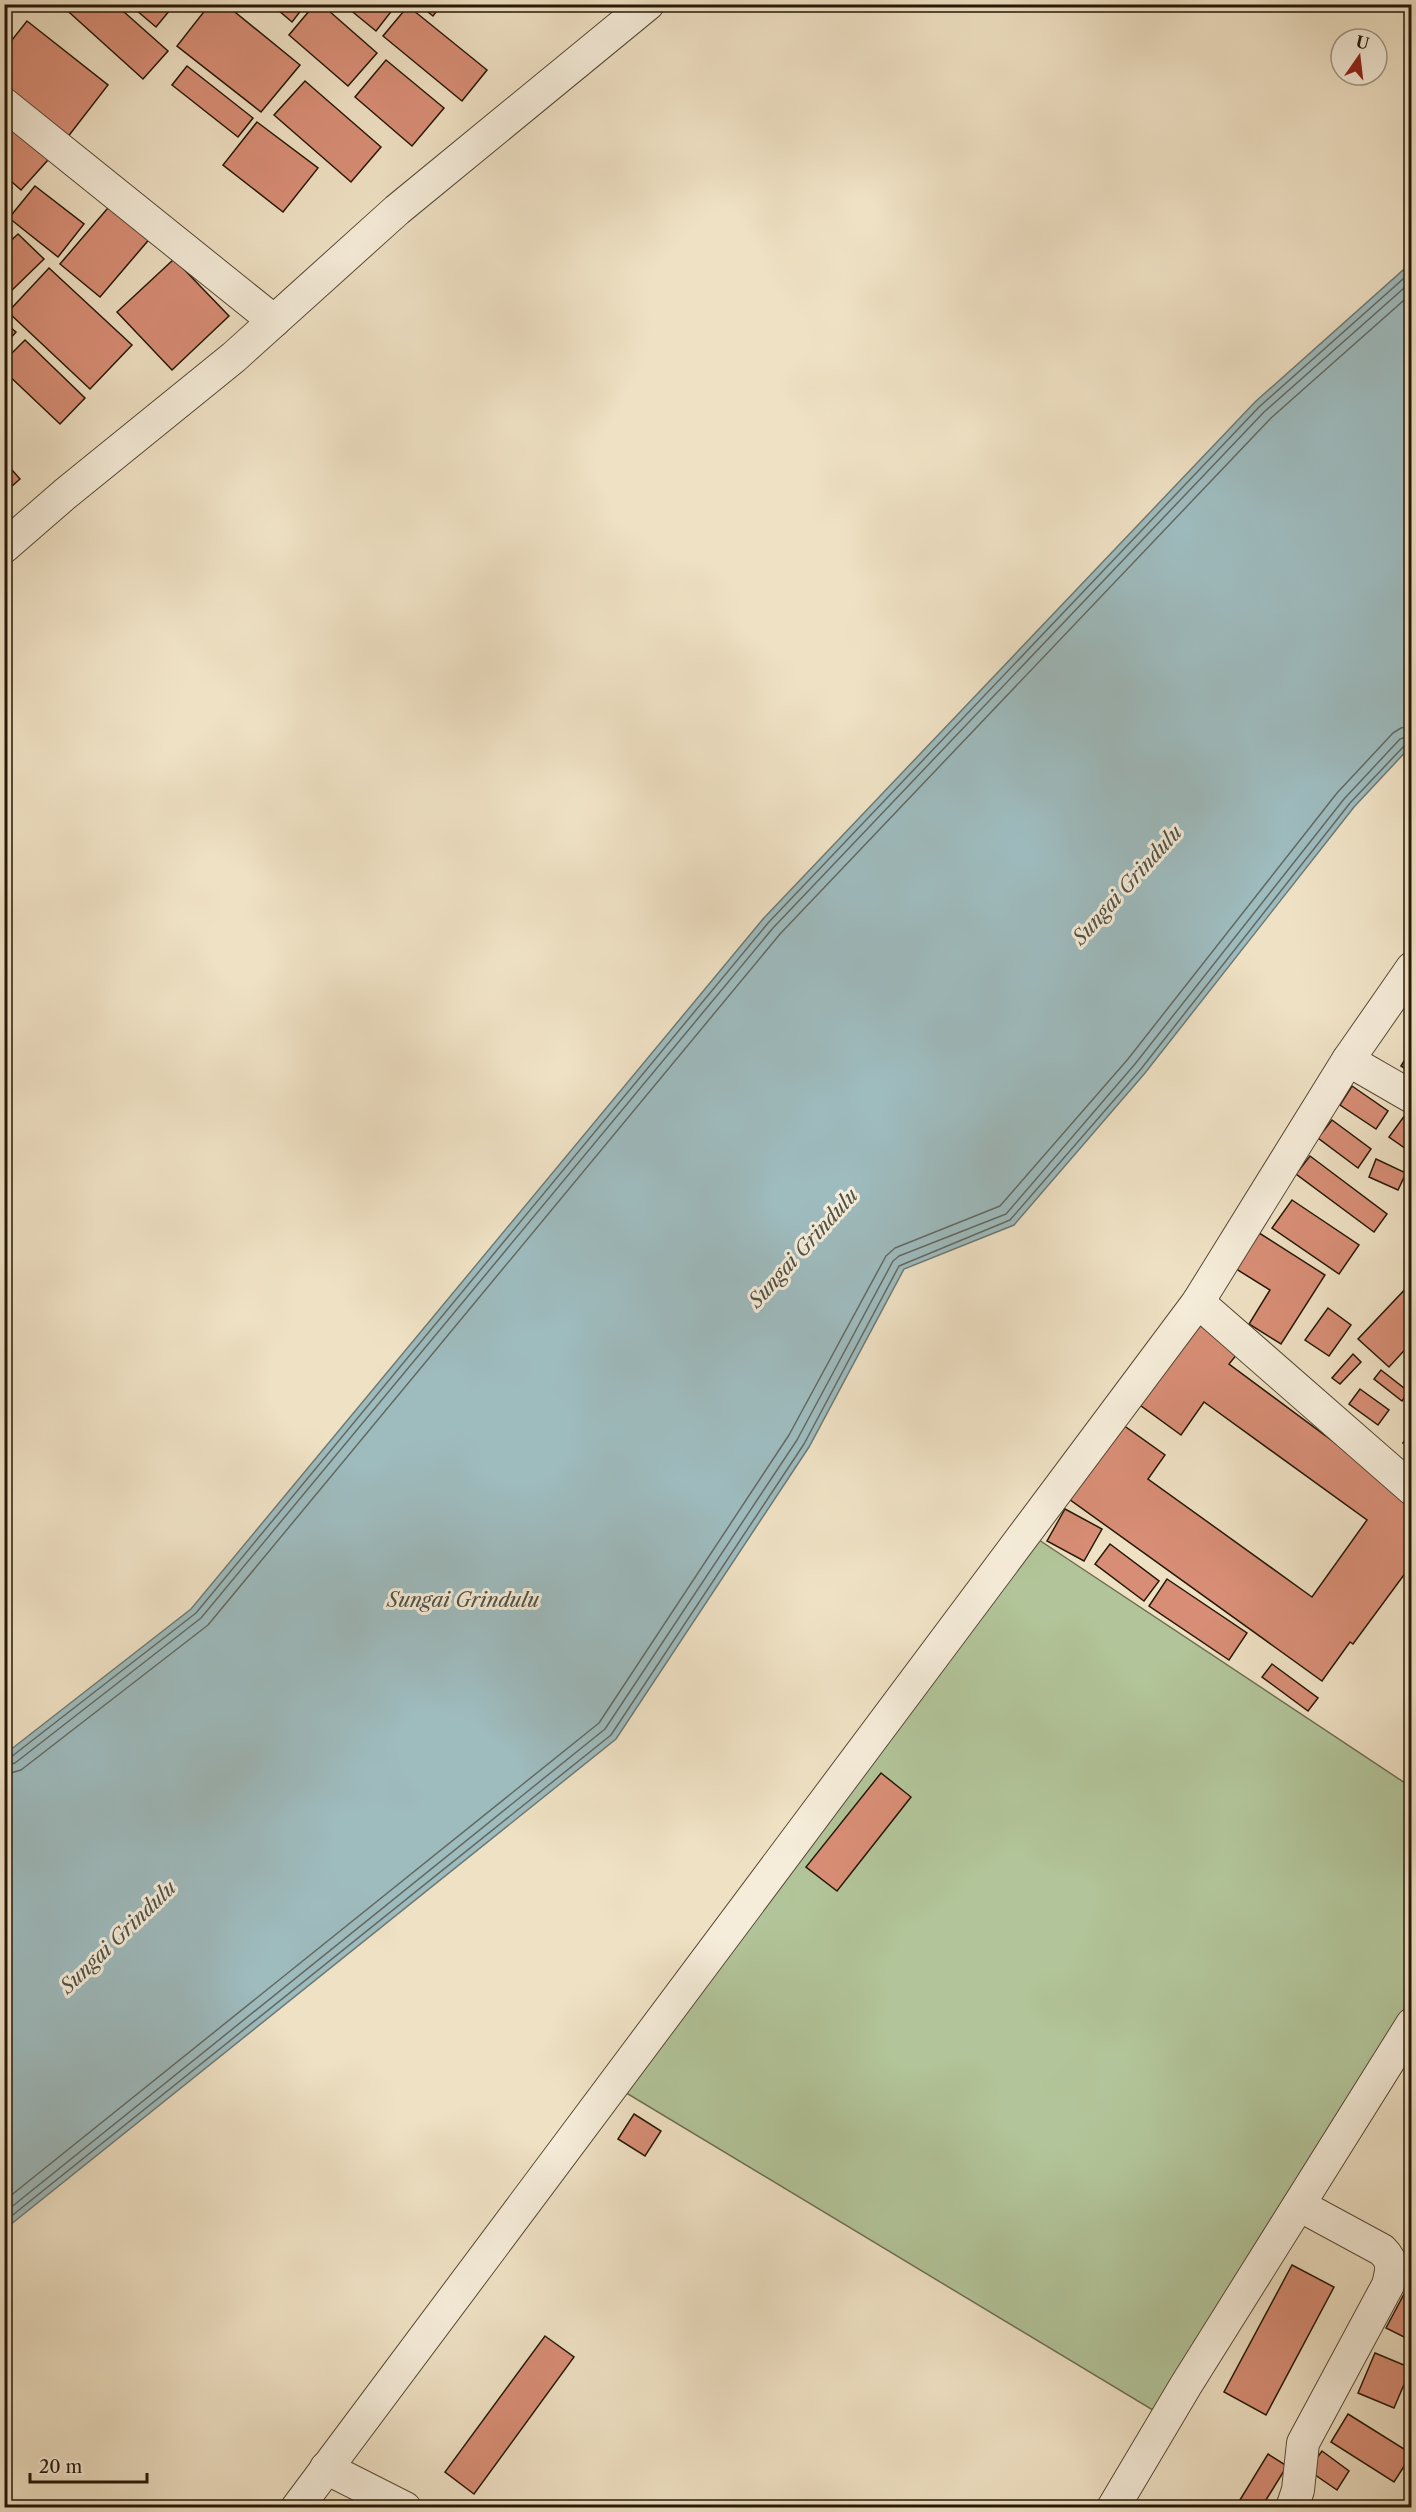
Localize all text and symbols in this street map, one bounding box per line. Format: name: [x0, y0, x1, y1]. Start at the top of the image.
north arrow: [1329, 27, 1389, 87]
text: U: [1354, 31, 1371, 54]
water label: Sungai Grindulu: [1067, 820, 1187, 950]
water label: Sungai Grindulu: [743, 1183, 863, 1313]
water label: Sungai Grindulu: [386, 1588, 539, 1612]
water label: Sungai Grindulu: [54, 1875, 181, 1999]
scale bar: [30, 2446, 147, 2484]
text: 20 m: [39, 2456, 83, 2478]

